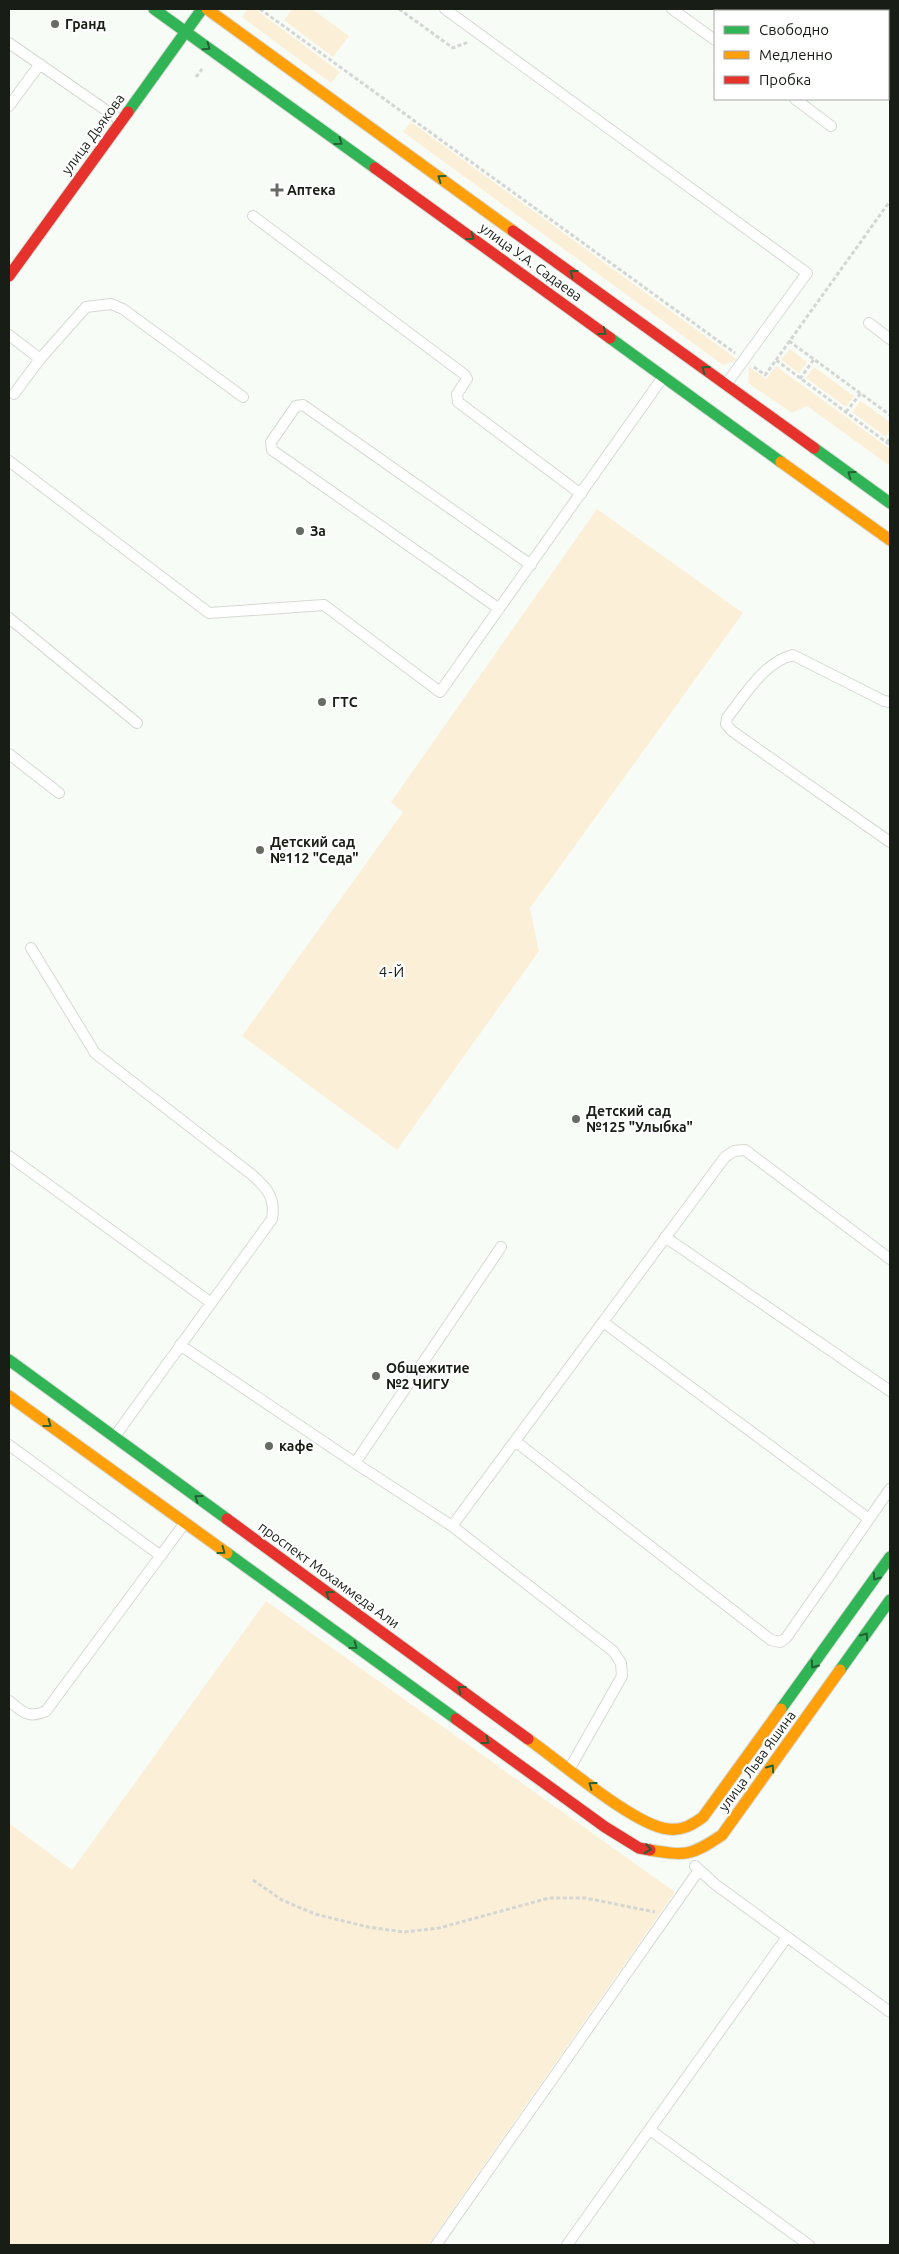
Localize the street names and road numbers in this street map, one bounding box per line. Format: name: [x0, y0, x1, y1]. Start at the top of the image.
street label: улица Дьякова: [58, 90, 128, 178]
street label: улица У.А. Садаева: [477, 220, 585, 304]
street label: проспект Мохаммеда Али: [255, 1518, 403, 1632]
street label: улица Льва Яшина: [715, 1708, 799, 1814]

